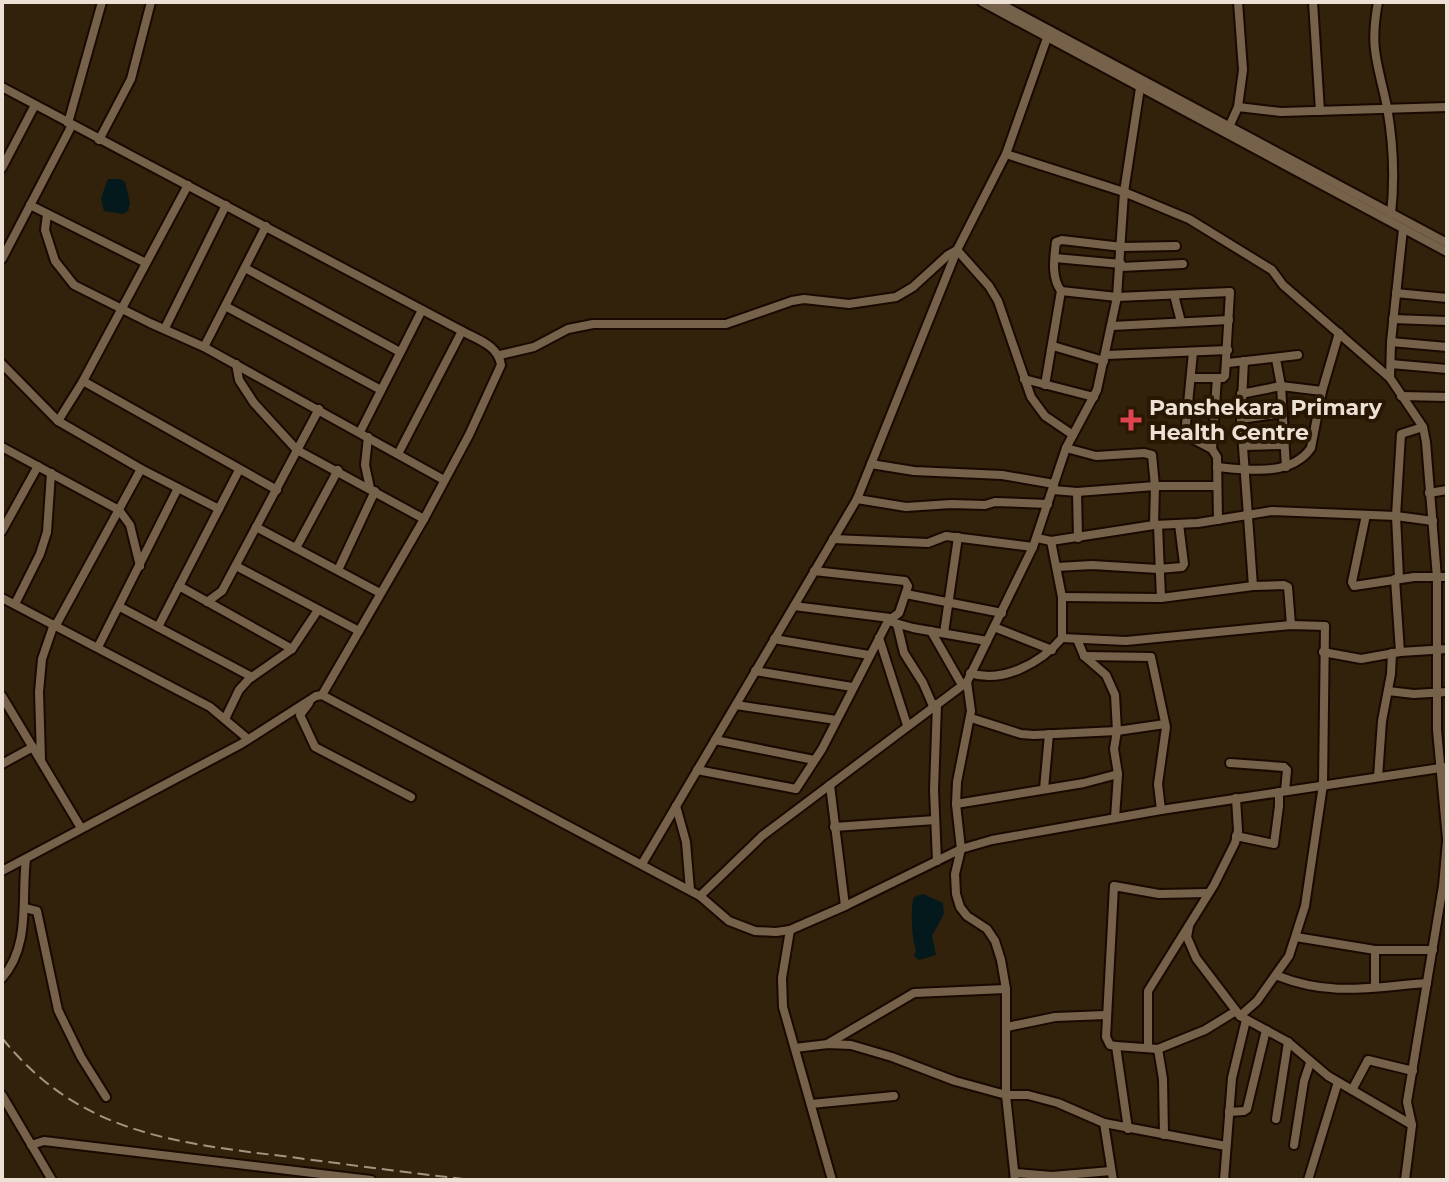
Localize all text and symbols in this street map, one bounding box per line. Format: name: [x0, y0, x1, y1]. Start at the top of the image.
place label: Panshekara Primary Health Centre: [1149, 394, 1383, 446]
marker: Panshekara Primary Health Centre: [1120, 409, 1142, 431]

